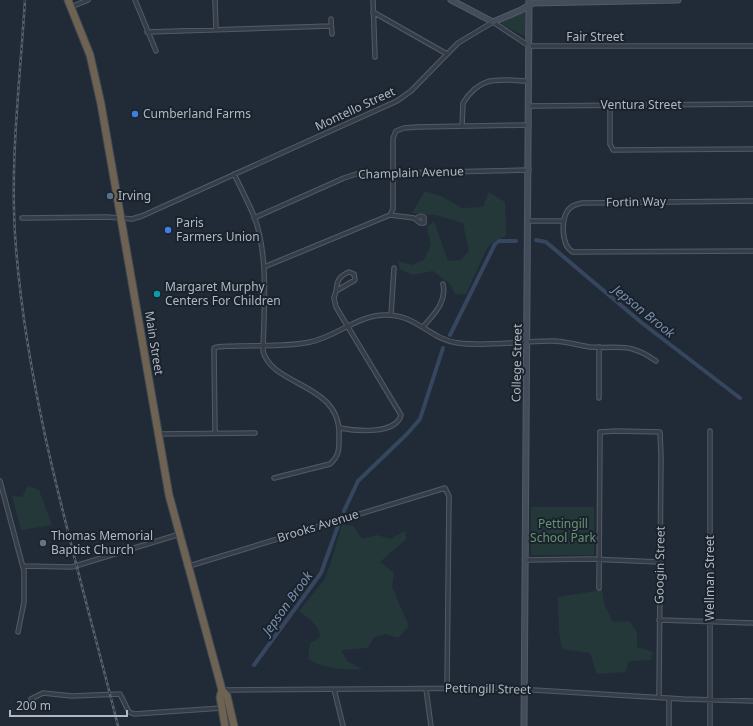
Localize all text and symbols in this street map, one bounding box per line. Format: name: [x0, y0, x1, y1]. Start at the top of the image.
street label: Fair Street: [566, 28, 624, 45]
street label: Montello Street: [312, 82, 398, 135]
street label: Ventura Street: [601, 96, 682, 113]
place label: Cumberland Farms: [143, 105, 251, 122]
marker: Cumberland Farms: [130, 109, 140, 119]
street label: Champlain Avenue: [358, 162, 464, 183]
place label: Irving: [118, 187, 151, 204]
marker: Irving: [105, 191, 115, 201]
street label: Fortin Way: [606, 192, 667, 211]
place label: Paris Farmers Union: [176, 214, 260, 245]
marker: Paris Farmers Union: [163, 225, 173, 235]
place label: Margaret Murphy Centers For Children: [165, 278, 281, 309]
water label: Jepson Brook: [607, 278, 679, 342]
marker: Margaret Murphy Centers For Children: [152, 289, 162, 299]
street label: Main Street: [141, 310, 168, 377]
street label: College Street: [507, 323, 526, 402]
street label: Brooks Avenue: [275, 505, 361, 546]
park label: Pettingill School Park: [530, 515, 597, 546]
street label: Googin Street: [650, 525, 669, 604]
place label: Thomas Memorial Baptist Church: [51, 527, 153, 558]
street label: Wellman Street: [701, 534, 718, 621]
marker: Thomas Memorial Baptist Church: [38, 538, 48, 548]
water label: Jepson Brook: [256, 567, 317, 641]
street label: Pettingill Street: [445, 679, 532, 698]
scale bar: [10, 692, 127, 718]
text: 200 m: [16, 697, 51, 714]

